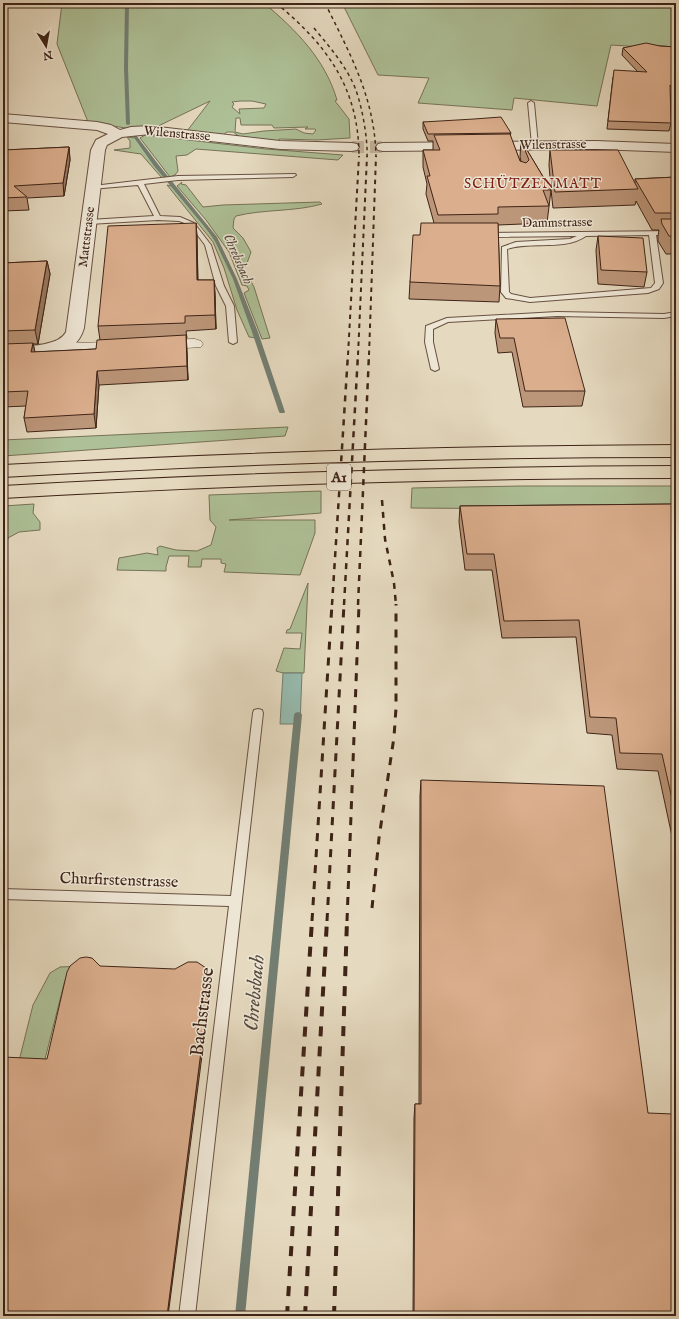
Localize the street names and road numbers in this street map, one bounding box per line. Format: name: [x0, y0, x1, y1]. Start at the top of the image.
street label: Wilenstrasse: [143, 123, 211, 145]
street label: Wilenstrasse: [519, 136, 587, 154]
street label: Mattstrasse: [75, 206, 99, 268]
street label: Dammstrasse: [522, 214, 593, 232]
road number: A1: [327, 464, 351, 490]
street label: Churfirstenstrasse: [59, 869, 179, 893]
street label: Bachstrasse: [186, 966, 220, 1058]

